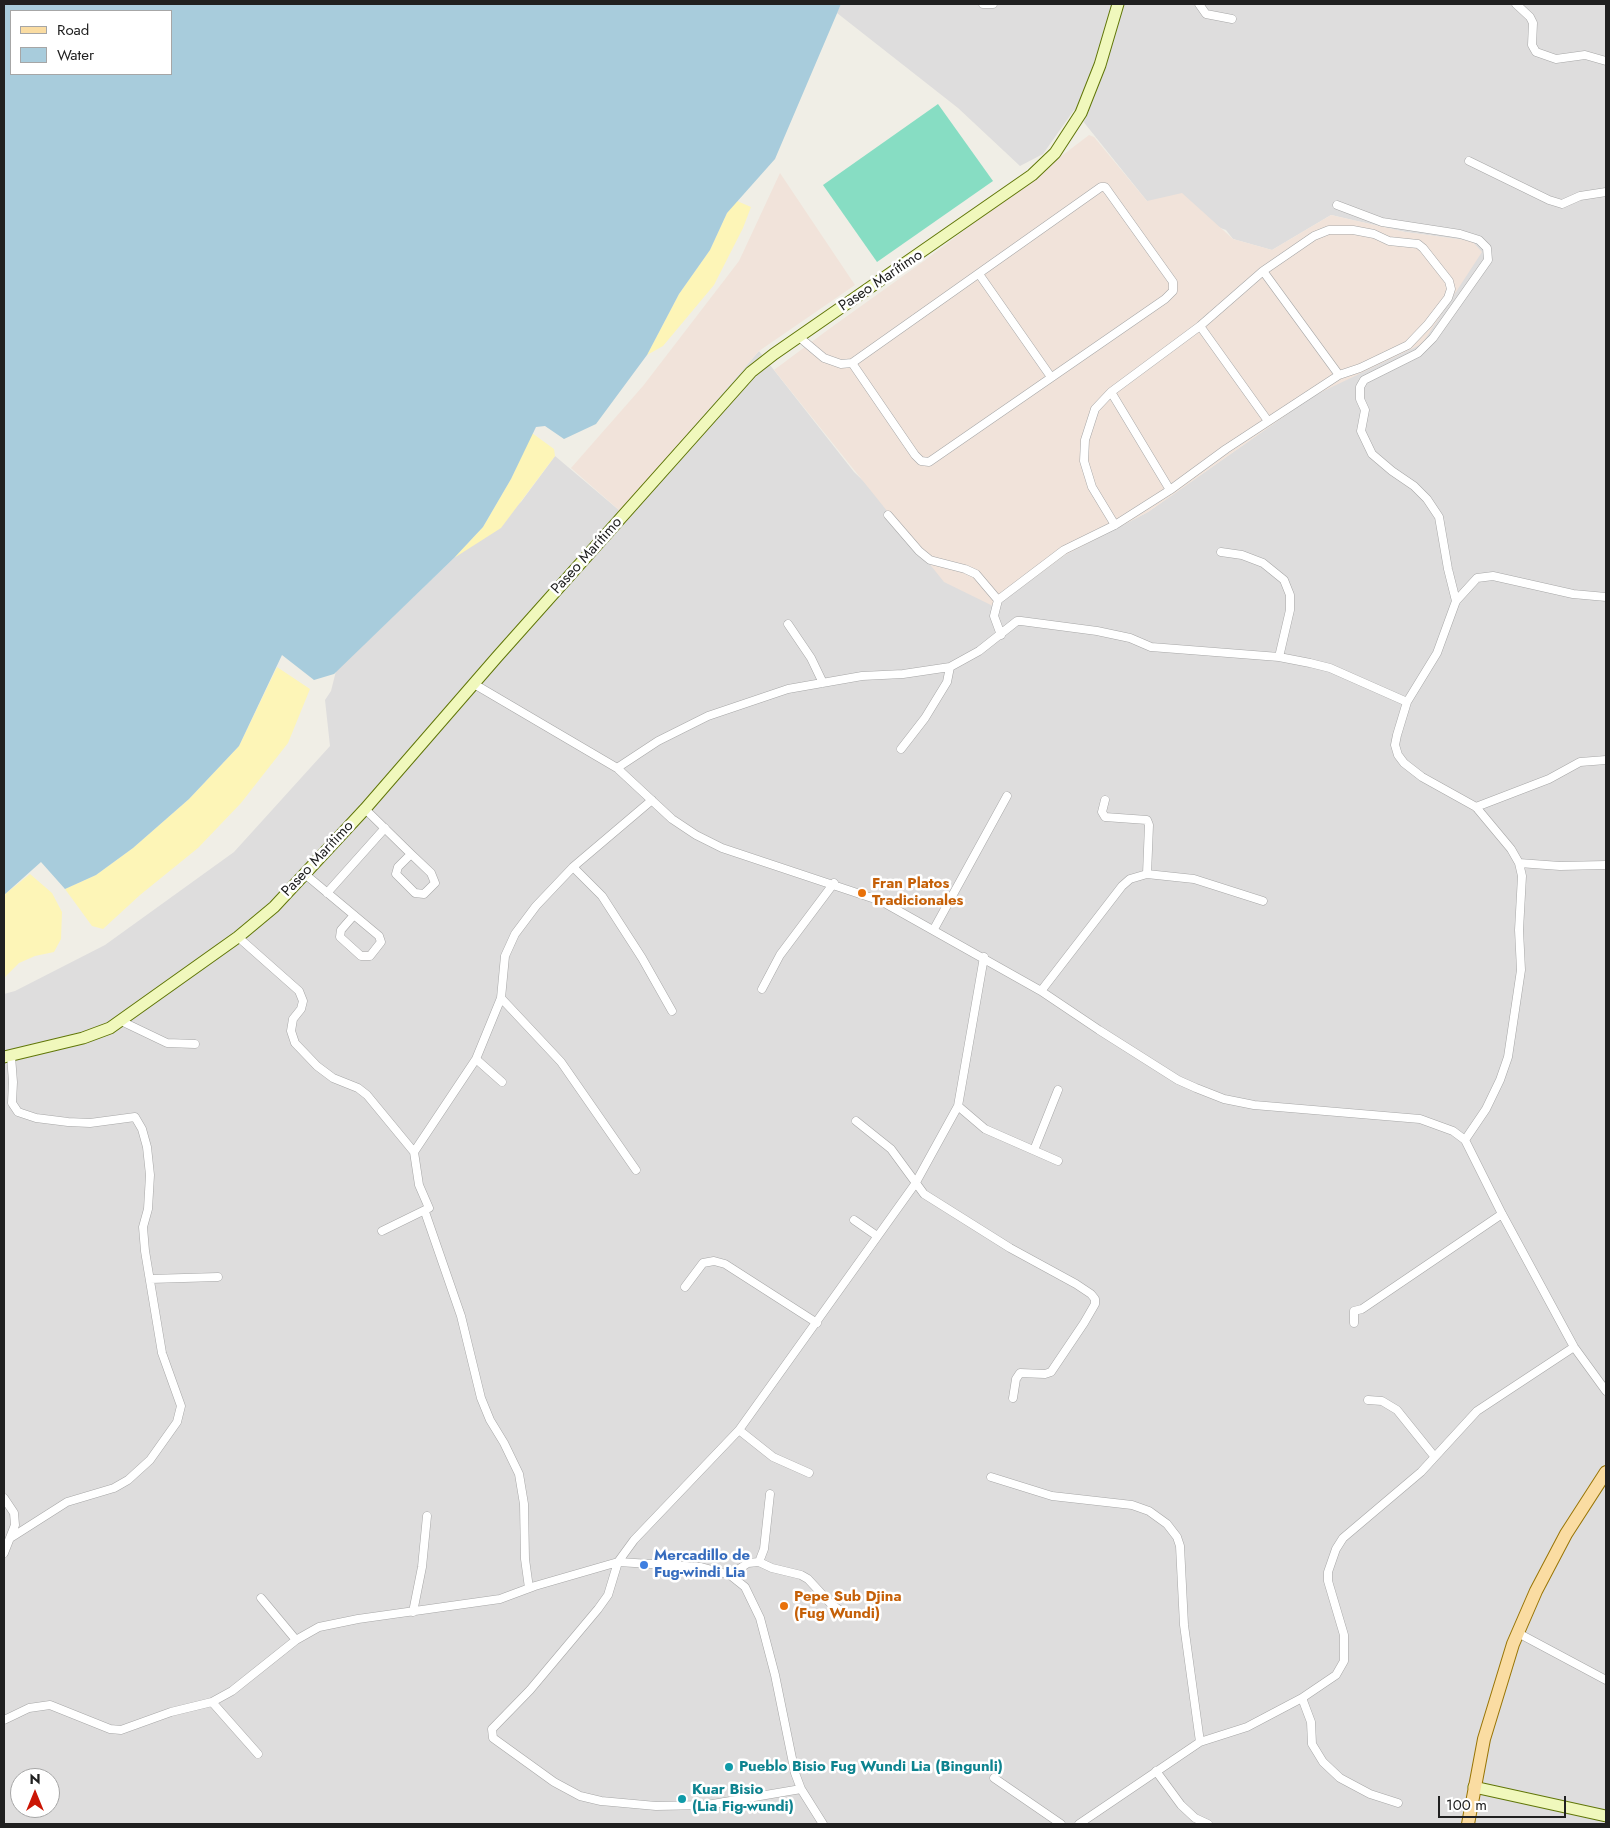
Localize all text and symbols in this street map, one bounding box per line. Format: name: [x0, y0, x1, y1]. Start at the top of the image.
legend: [10, 10, 172, 75]
text: Road: [57, 19, 89, 41]
text: Water: [57, 44, 94, 66]
street label: Paseo Marítimo: [836, 246, 926, 316]
street label: Paseo Marítimo: [548, 514, 626, 598]
street label: Paseo Marítimo: [278, 817, 358, 901]
place label: Fran Platos Tradicionales: [872, 875, 963, 910]
marker: Fran Platos Tradicionales: [856, 887, 868, 899]
place label: Mercadillo de Fug-windi Lia: [654, 1547, 750, 1582]
marker: Mercadillo de Fug-windi Lia: [638, 1559, 650, 1571]
place label: Pepe Sub Djina (Fug Wundi): [794, 1588, 902, 1623]
marker: Pepe Sub Djina (Fug Wundi): [778, 1600, 790, 1612]
place label: Pueblo Bisio Fug Wundi Lia (Bingunli): [739, 1758, 1003, 1776]
marker: Pueblo Bisio Fug Wundi Lia (Bingunli): [723, 1761, 735, 1773]
north arrow: [10, 1768, 60, 1818]
text: N: [29, 1769, 41, 1789]
place label: Kuar Bisio (Lia Fig-wundi): [692, 1781, 794, 1816]
scale bar: [1440, 1786, 1568, 1818]
marker: Kuar Bisio (Lia Fig-wundi): [676, 1793, 688, 1805]
text: 100 m: [1446, 1794, 1487, 1816]

